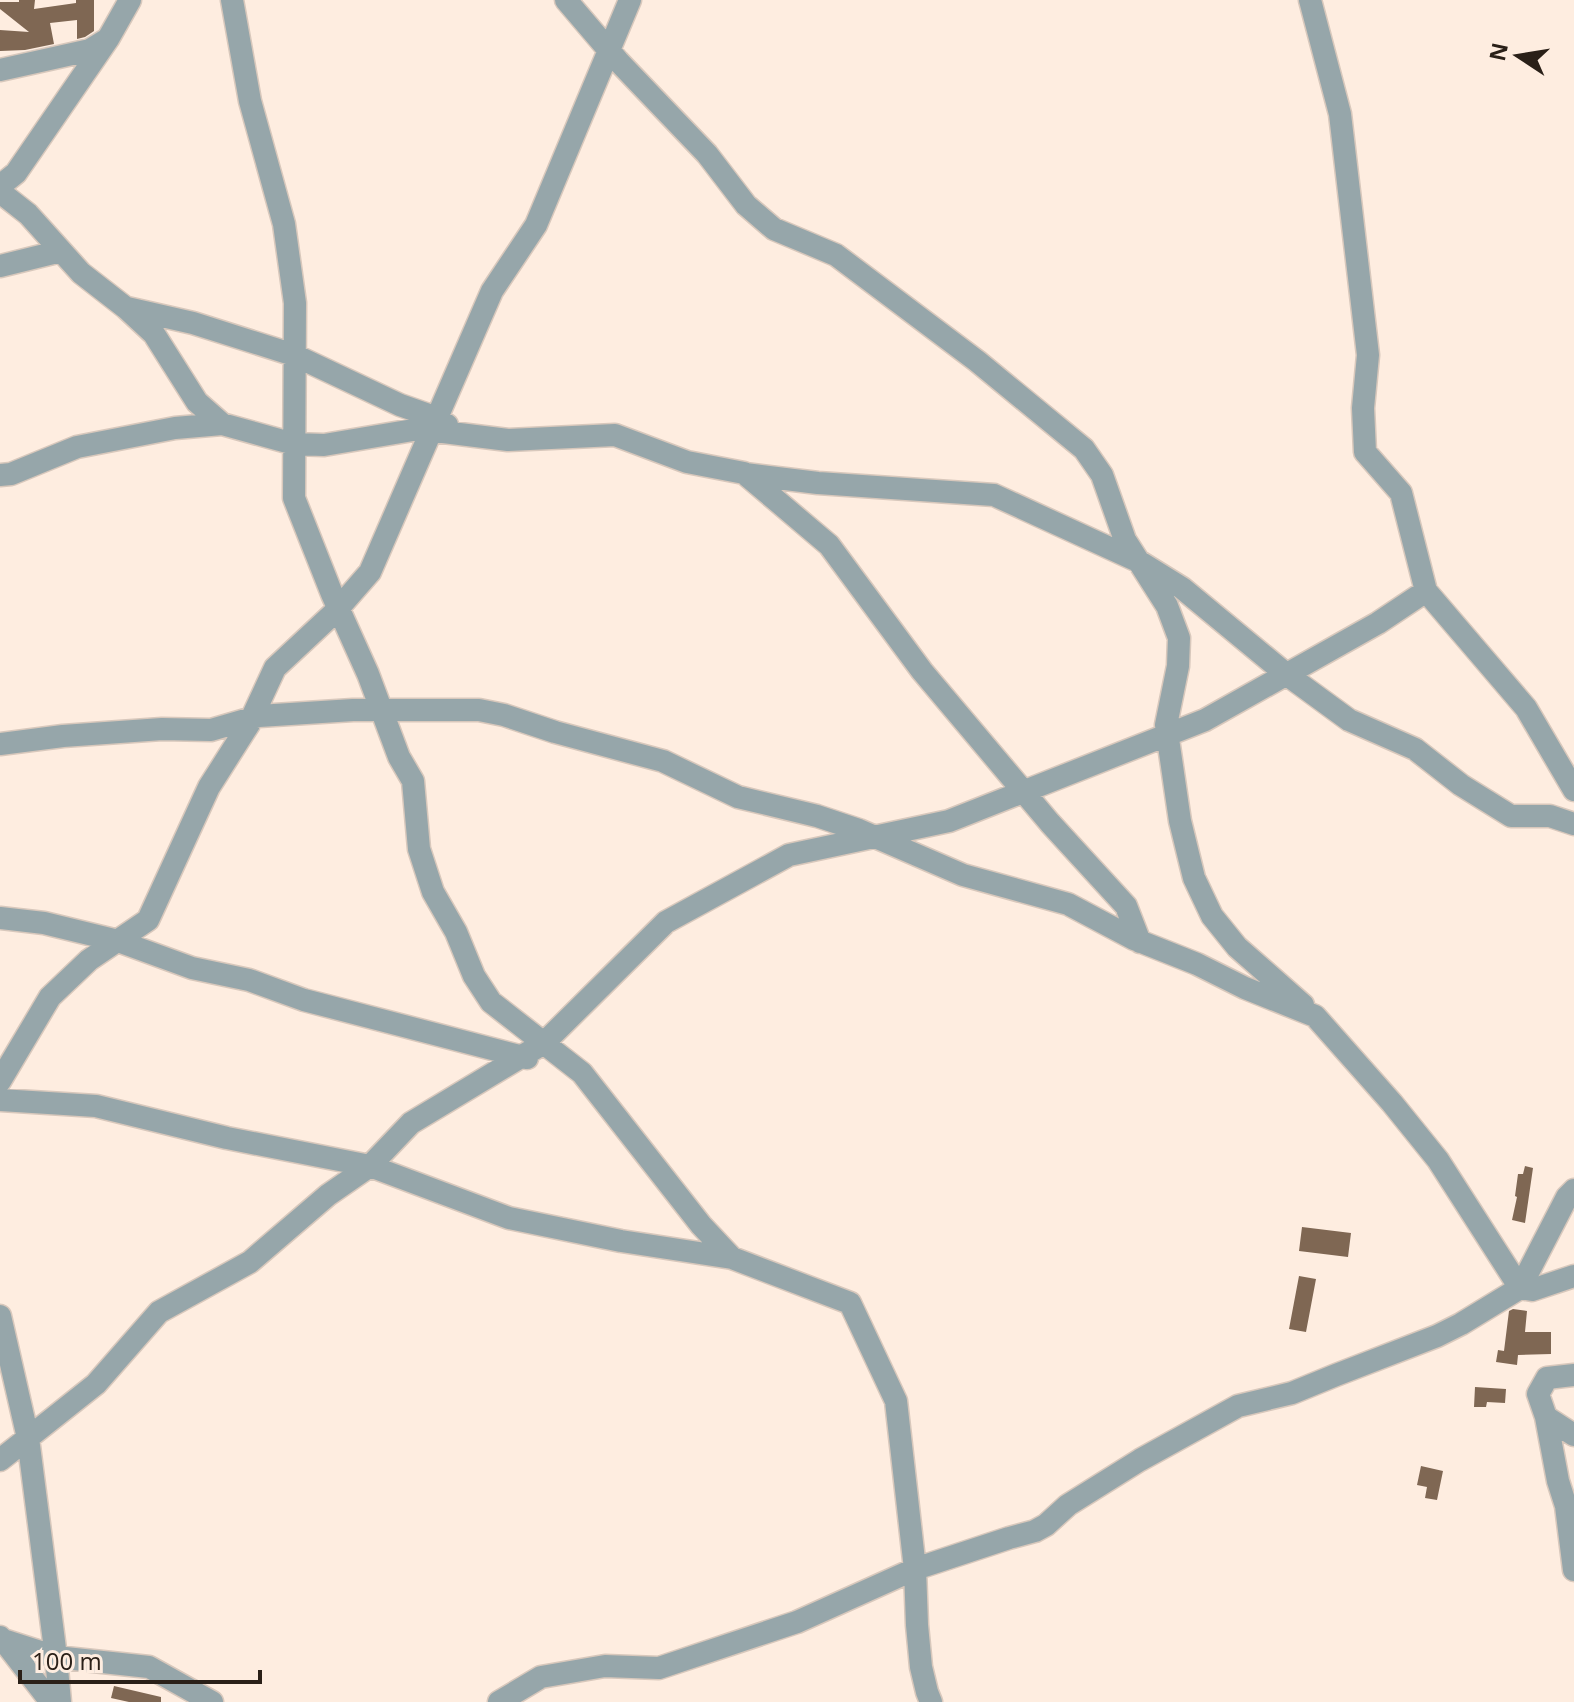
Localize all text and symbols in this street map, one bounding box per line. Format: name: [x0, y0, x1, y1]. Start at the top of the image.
north arrow: [1478, 16, 1558, 96]
text: N: [1481, 40, 1514, 64]
scale bar: [20, 1634, 260, 1684]
text: 100 m: [32, 1644, 102, 1677]

